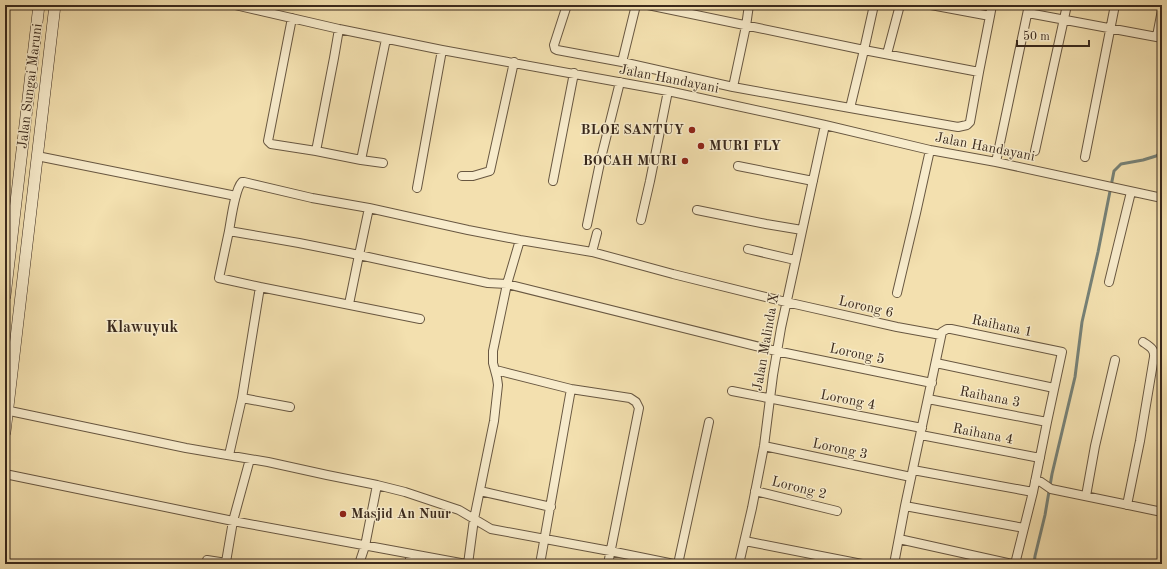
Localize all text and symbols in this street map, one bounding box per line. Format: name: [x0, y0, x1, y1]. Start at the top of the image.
scale bar: [1017, 22, 1089, 48]
street label: Jalan Sungai Maruni: [15, 23, 45, 149]
text: 50 m: [1023, 30, 1050, 43]
street label: Jalan Handayani: [618, 62, 720, 96]
place label: BLOE SANTUY: [580, 123, 684, 137]
marker: BLOE SANTUY: [687, 125, 697, 135]
street label: Jalan Handayani: [934, 130, 1036, 164]
place label: MURI FLY: [709, 139, 781, 153]
marker: MURI FLY: [696, 141, 706, 151]
place label: BOCAH MURI: [583, 154, 677, 168]
marker: BOCAH MURI: [680, 156, 690, 166]
street label: Jalan Malinda X: [751, 292, 782, 392]
street label: Lorong 6: [837, 294, 895, 320]
street label: Raihana 1: [970, 313, 1034, 339]
district label: Klawuyuk: [106, 320, 178, 336]
street label: Lorong 5: [828, 341, 886, 367]
street label: Raihana 3: [958, 384, 1022, 410]
street label: Lorong 4: [819, 388, 877, 412]
street label: Raihana 4: [951, 421, 1015, 447]
street label: Lorong 3: [811, 436, 869, 462]
street label: Lorong 2: [770, 474, 828, 502]
place label: Masjid An Nuur: [351, 507, 451, 521]
marker: Masjid An Nuur: [338, 509, 348, 519]

